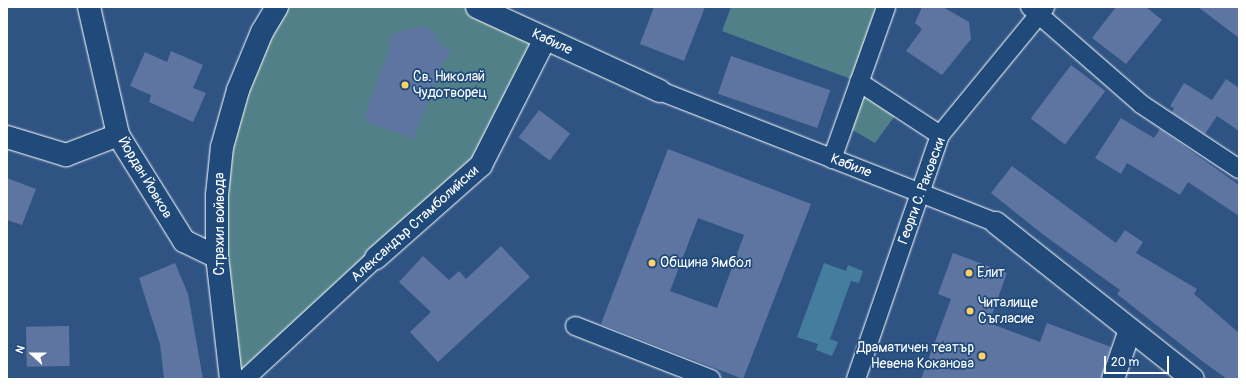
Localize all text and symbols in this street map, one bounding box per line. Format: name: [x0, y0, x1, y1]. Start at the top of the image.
street label: Кабиле: [529, 25, 575, 59]
place label: Св. Николай Чудотворец: [413, 69, 487, 102]
marker: Св. Николай Чудотворец: [400, 80, 410, 90]
street label: Йордан Йовков: [114, 134, 176, 222]
street label: Георги С. Раковски: [895, 135, 949, 247]
street label: Кабиле: [828, 151, 874, 181]
street label: Александър Стамболийски: [348, 162, 482, 286]
street label: Страхил войвода: [212, 173, 228, 275]
place label: Община Ямбол: [660, 255, 751, 271]
marker: Община Ямбол: [647, 258, 657, 268]
place label: Елит: [977, 265, 1005, 281]
marker: Елит: [964, 268, 974, 278]
place label: Читалище Съгласие: [978, 295, 1038, 328]
marker: Читалище Съгласие: [965, 306, 975, 316]
north arrow: [12, 334, 52, 374]
place label: Драматичен театър Невена Коканова: [857, 340, 974, 372]
text: N: [13, 344, 28, 355]
scale bar: [1106, 348, 1171, 374]
marker: Драматичен театър Невена Коканова: [977, 351, 987, 361]
text: 20 m: [1111, 355, 1139, 370]

